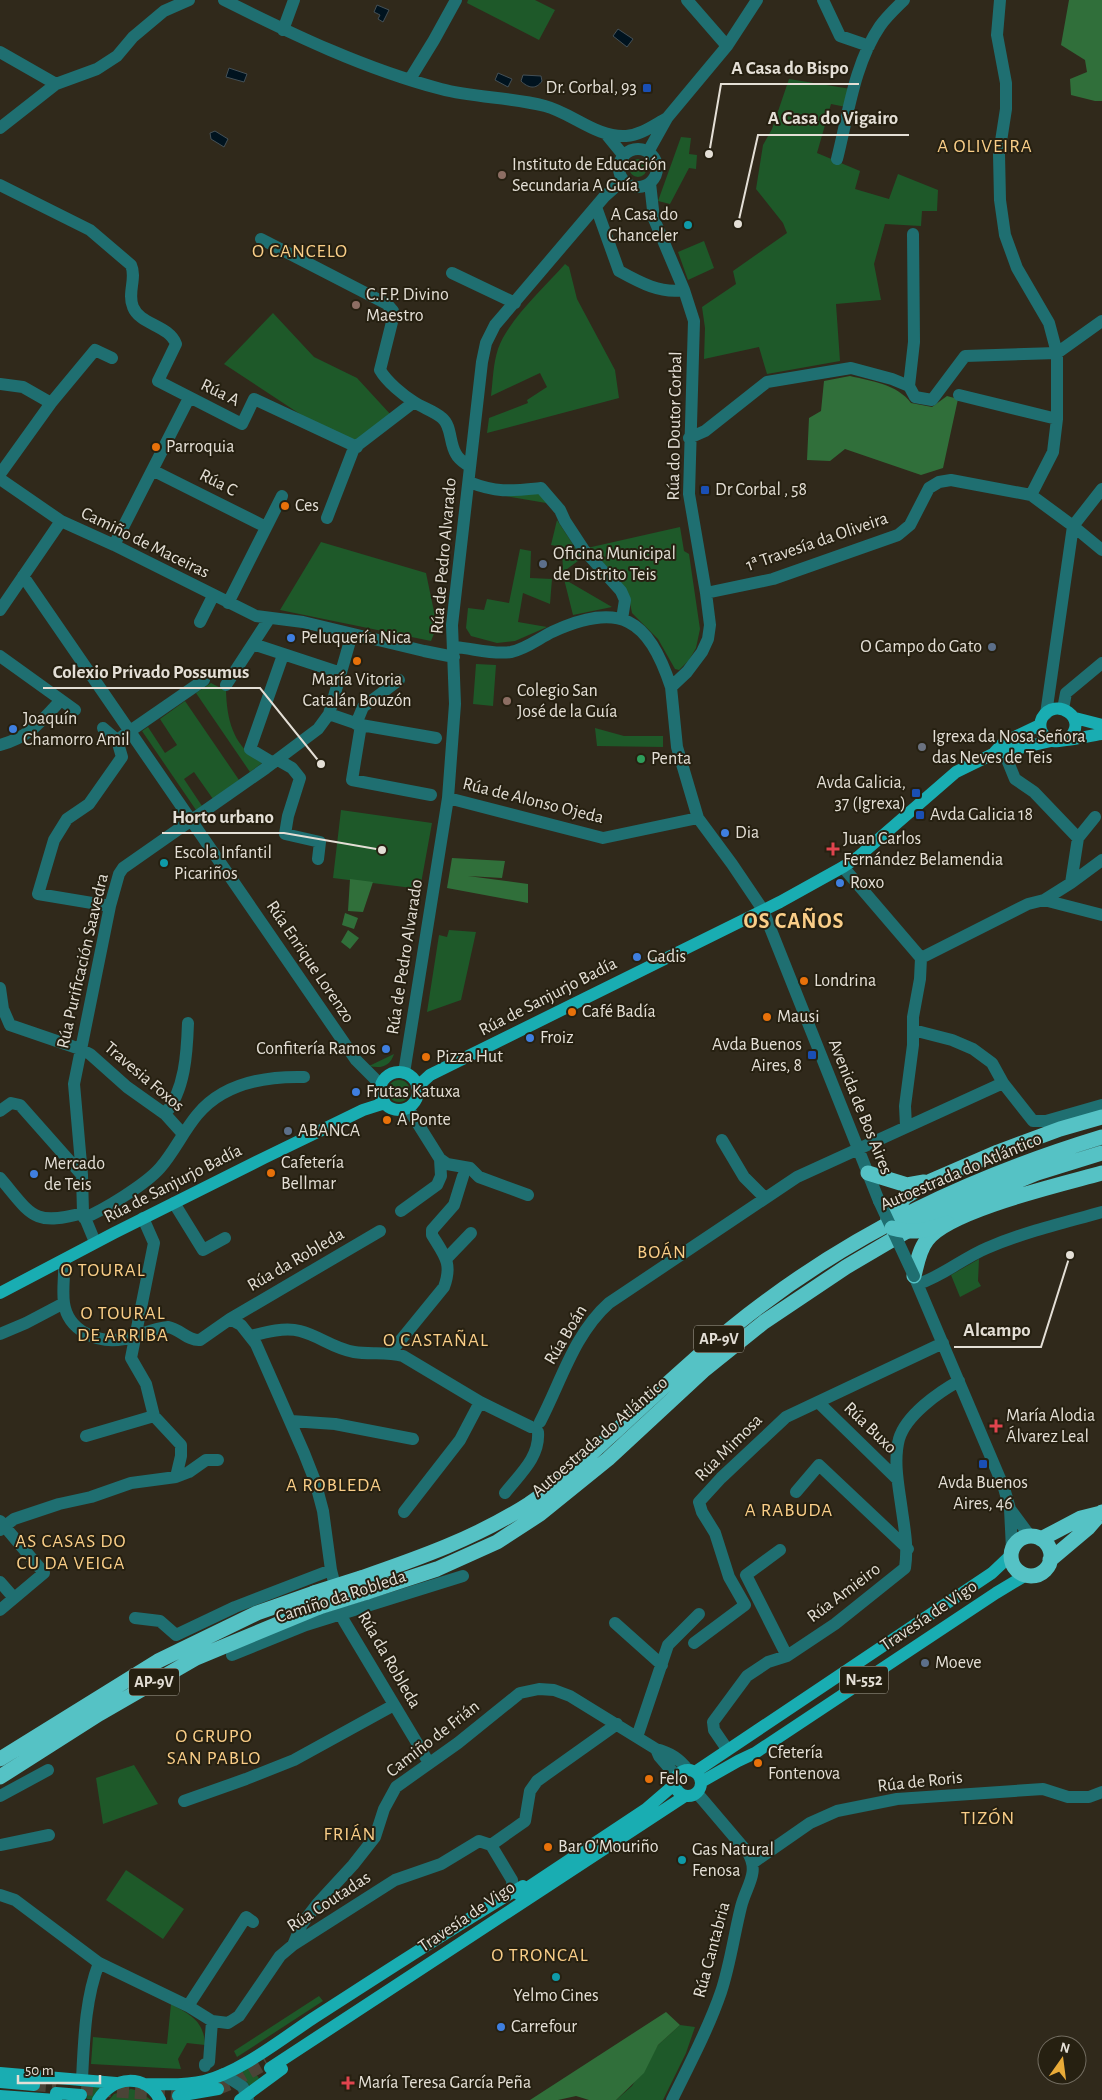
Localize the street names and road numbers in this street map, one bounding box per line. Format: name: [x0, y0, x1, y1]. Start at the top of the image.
street label: Rúa do Doutor Corbal: [665, 351, 685, 501]
street label: Rúa A: [198, 376, 243, 410]
street label: Rúa C: [196, 466, 240, 500]
street label: Rúa de Pedro Alvarado: [428, 477, 460, 635]
street label: Camiño de Maceiras: [78, 504, 212, 582]
street label: 1ª Travesía da Oliveira: [744, 509, 890, 575]
street label: Rúa de Alonso Ojeda: [461, 775, 605, 827]
street label: Rúa Purificación Saavedra: [54, 872, 112, 1050]
street label: Rúa de Pedro Alvarado: [384, 878, 426, 1036]
street label: Rúa Enrique Lorenzo: [263, 898, 357, 1026]
street label: Rúa de Sanjurjo Badía: [476, 954, 620, 1040]
street label: Avenida de Bos Aires: [825, 1037, 895, 1177]
street label: Travesia Foxos: [101, 1039, 187, 1115]
street label: Autoestrada do Atlántico: [878, 1130, 1044, 1214]
street label: Rúa de Sanjurjo Badía: [101, 1141, 245, 1227]
street label: Rúa da Robleda: [245, 1225, 347, 1295]
street label: Rúa Boán: [541, 1302, 591, 1368]
road number: AP-9V: [694, 1326, 744, 1352]
street label: Autoestrada do Atlántico: [529, 1373, 671, 1501]
street label: Rúa Buxo: [840, 1399, 900, 1457]
street label: Rúa Mimosa: [692, 1411, 766, 1485]
street label: Rúa Amieiro: [804, 1560, 884, 1626]
street label: Camiño da Robleda: [274, 1567, 408, 1627]
street label: Travesía de Vigo: [878, 1577, 981, 1655]
street label: Rúa da Robleda: [354, 1609, 424, 1711]
road number: N-552: [840, 1666, 888, 1694]
road number: AP-9V: [129, 1668, 179, 1695]
street label: Camiño de Frián: [383, 1697, 483, 1781]
street label: Rúa de Roris: [877, 1769, 963, 1795]
street label: Rúa Coutadas: [284, 1868, 374, 1936]
street label: Travesía de Vigo: [416, 1878, 519, 1956]
street label: Rúa Cantabria: [691, 1900, 733, 2000]

